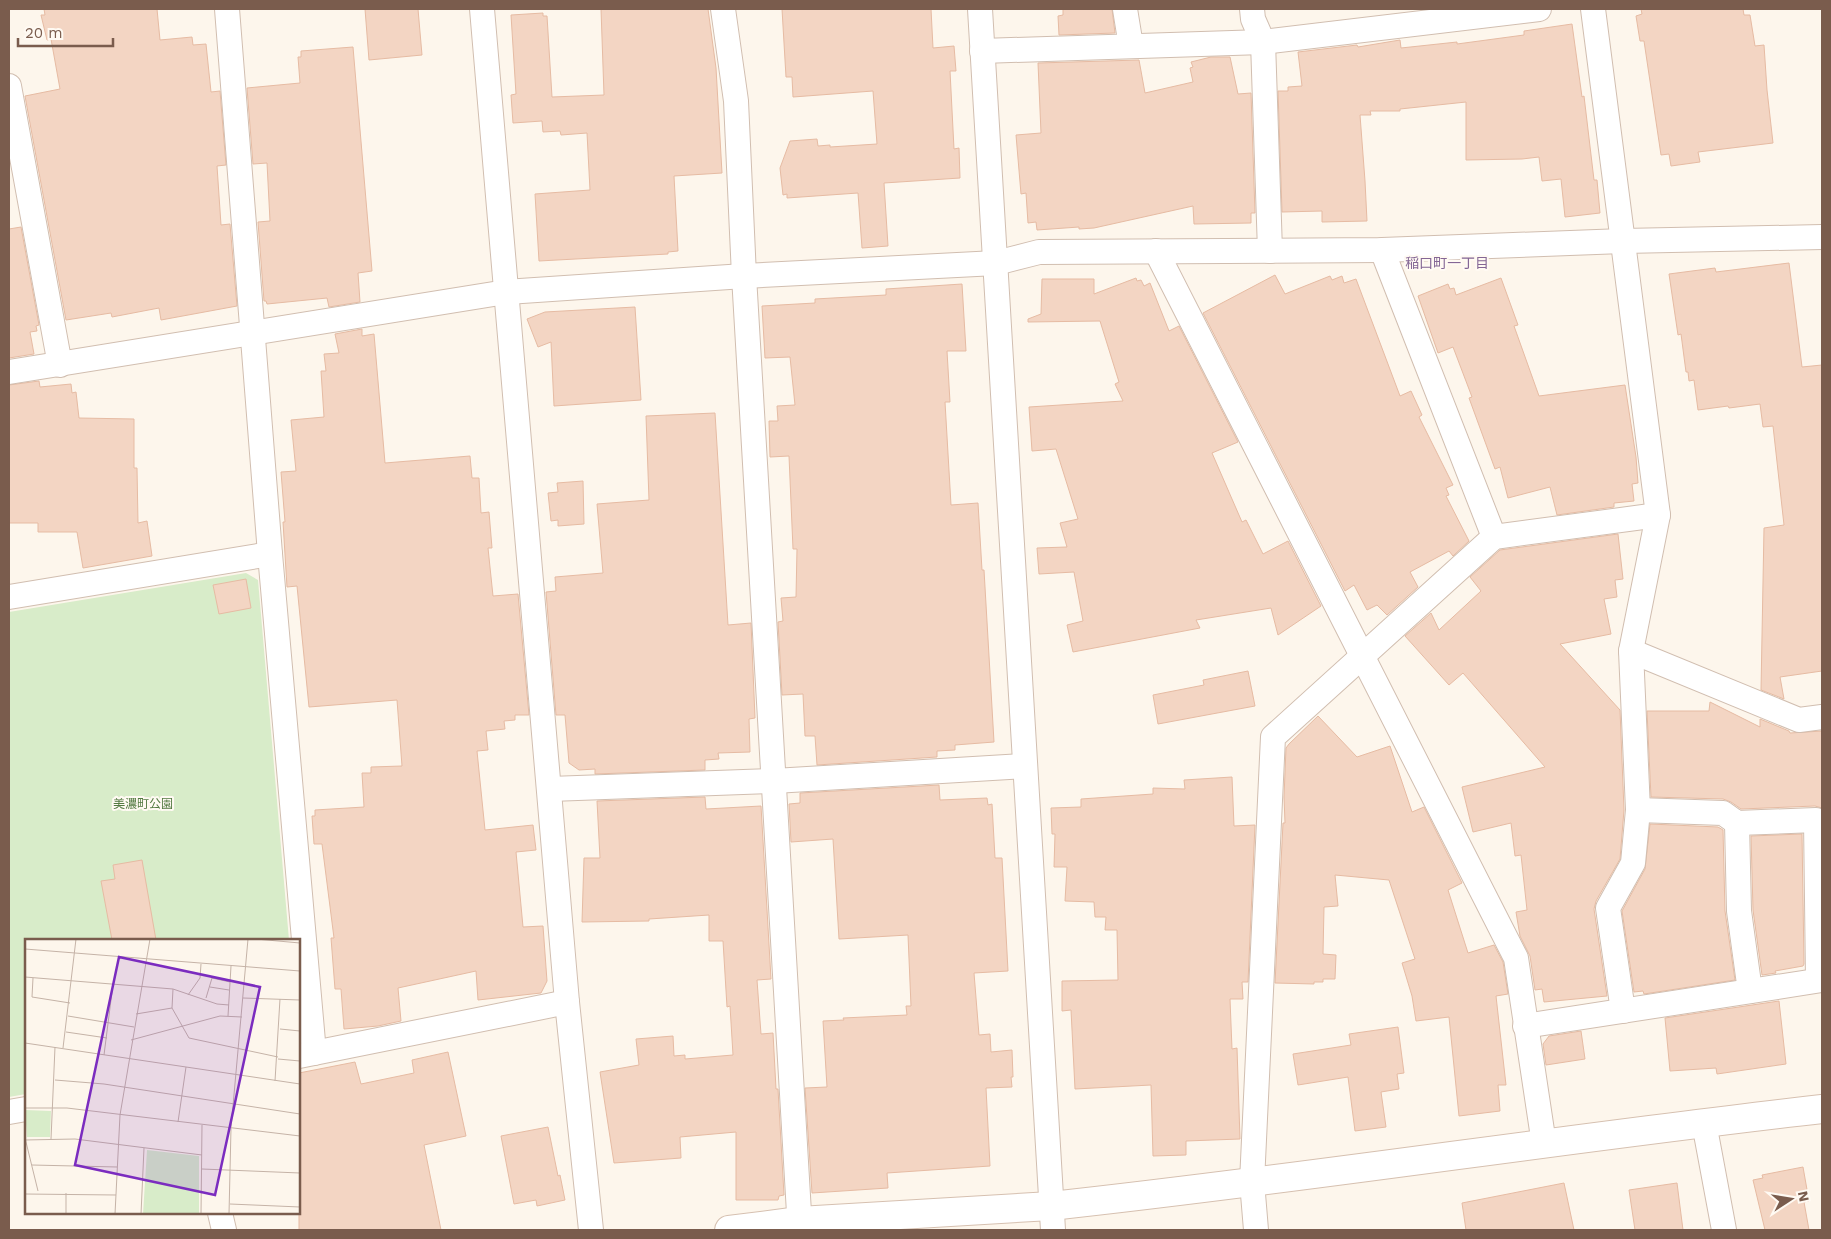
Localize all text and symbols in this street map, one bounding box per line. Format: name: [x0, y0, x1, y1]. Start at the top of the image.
scale bar: [18, 15, 112, 47]
text: 20 m: [25, 24, 63, 42]
district label: 稲口町一丁目: [1405, 255, 1489, 271]
park label: 美濃町公園: [113, 797, 173, 811]
inset map: [25, 939, 300, 1214]
north arrow: [1766, 1174, 1816, 1224]
text: N: [1795, 1190, 1813, 1203]

